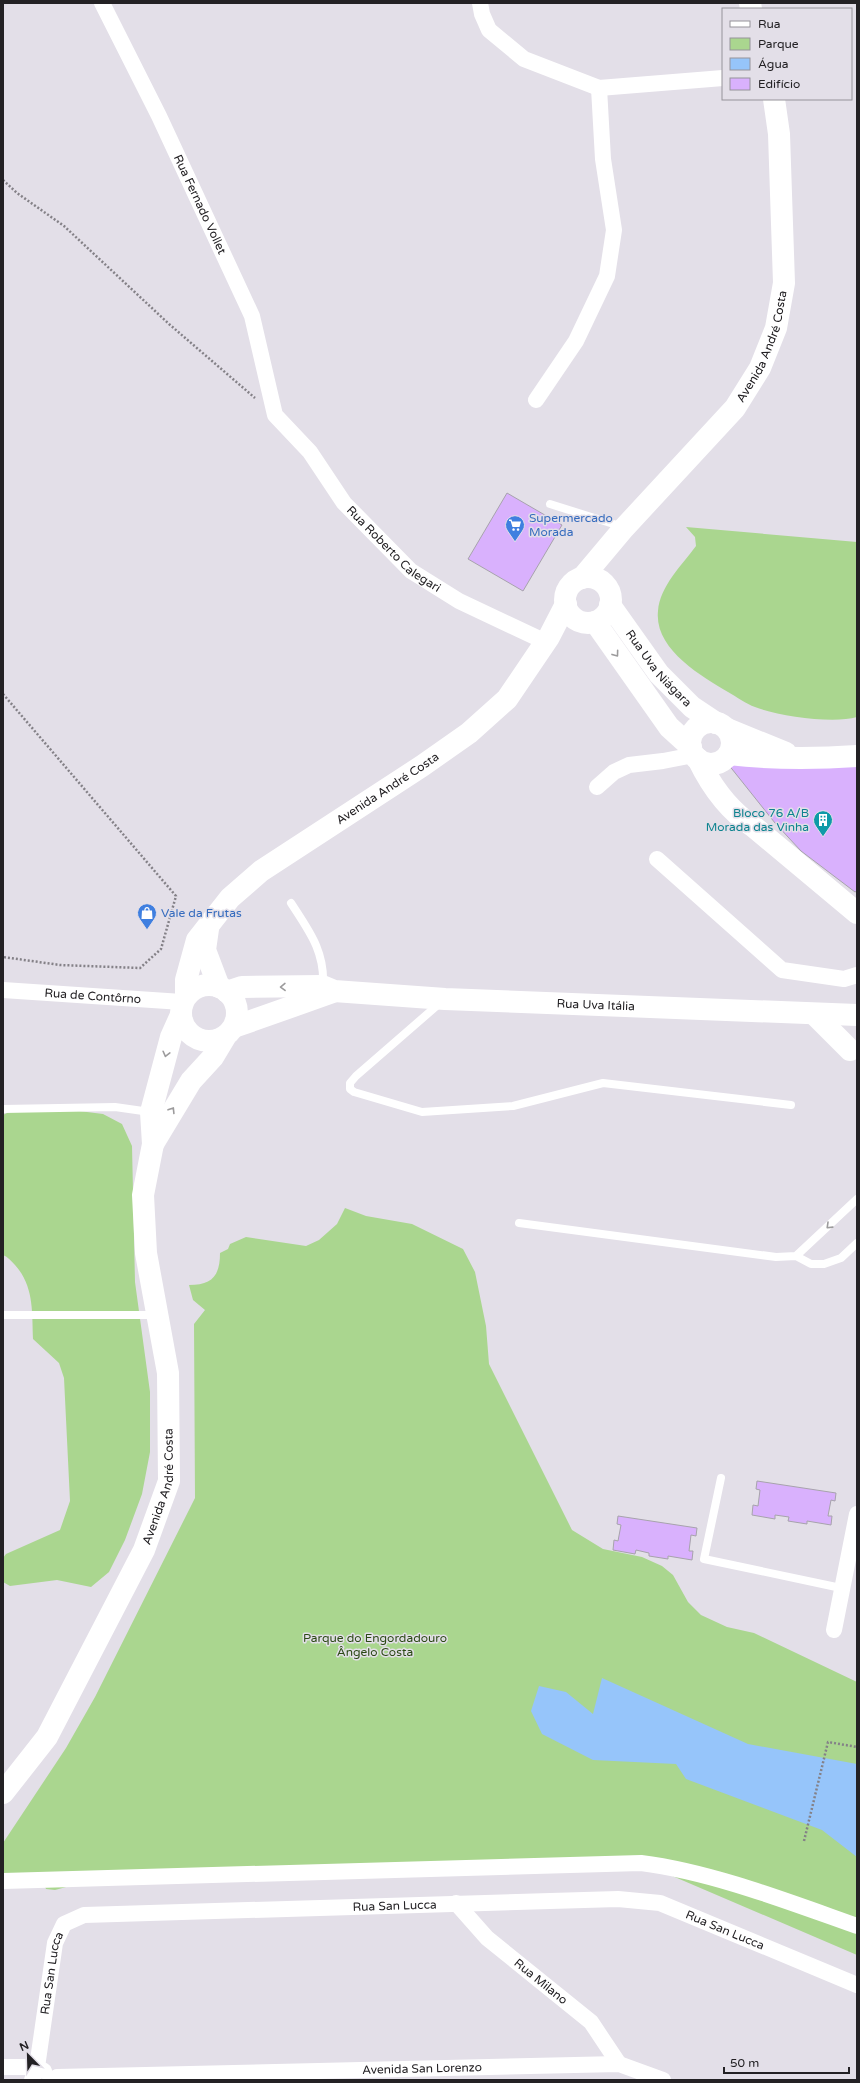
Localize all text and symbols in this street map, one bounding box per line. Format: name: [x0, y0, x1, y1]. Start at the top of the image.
legend: [722, 8, 852, 100]
text: Rua: [758, 17, 781, 31]
text: Parque: [758, 37, 799, 51]
text: Água: [758, 57, 788, 71]
text: Edifício: [758, 77, 800, 91]
street label: Rua Fernado Vollet: [171, 152, 229, 257]
street label: Avenida André Costa: [733, 289, 790, 405]
street label: Rua Roberto Calegari: [344, 503, 443, 595]
place label: Supermercado Morada: [529, 511, 613, 539]
supermarket icon: Supermercado Morada: [504, 514, 526, 542]
street label: Rua Uva Niágara: [623, 627, 695, 710]
one-way arrow: [612, 650, 619, 657]
street label: Avenida André Costa: [333, 749, 441, 827]
place label: Bloco 76 A/B Morada das Vinha: [706, 806, 809, 834]
building icon: Bloco 76 A/B Morada das Vinha: [812, 809, 834, 837]
shop icon: Vale da Frutas: [136, 902, 158, 930]
place label: Vale da Frutas: [161, 906, 242, 920]
one-way arrow: [280, 983, 286, 991]
street label: Rua de Contôrno: [44, 986, 142, 1006]
street label: Rua Uva Itália: [556, 996, 635, 1013]
one-way arrow: [163, 1051, 171, 1057]
one-way arrow: [168, 1107, 175, 1114]
one-way arrow: [826, 1221, 834, 1229]
street label: Avenida André Costa: [140, 1428, 176, 1547]
park label: Parque do Engordadouro Ângelo Costa: [303, 1631, 447, 1659]
street label: Rua San Lucca: [352, 1897, 437, 1914]
street label: Rua San Lucca: [683, 1907, 766, 1953]
street label: Rua San Lucca: [38, 1929, 66, 2016]
street label: Rua Milano: [511, 1956, 570, 2007]
north arrow: [8, 2035, 48, 2075]
text: N: [18, 2039, 31, 2054]
scale bar: [724, 2049, 849, 2075]
text: 50 m: [730, 2056, 759, 2070]
street label: Avenida San Lorenzo: [362, 2060, 482, 2077]

